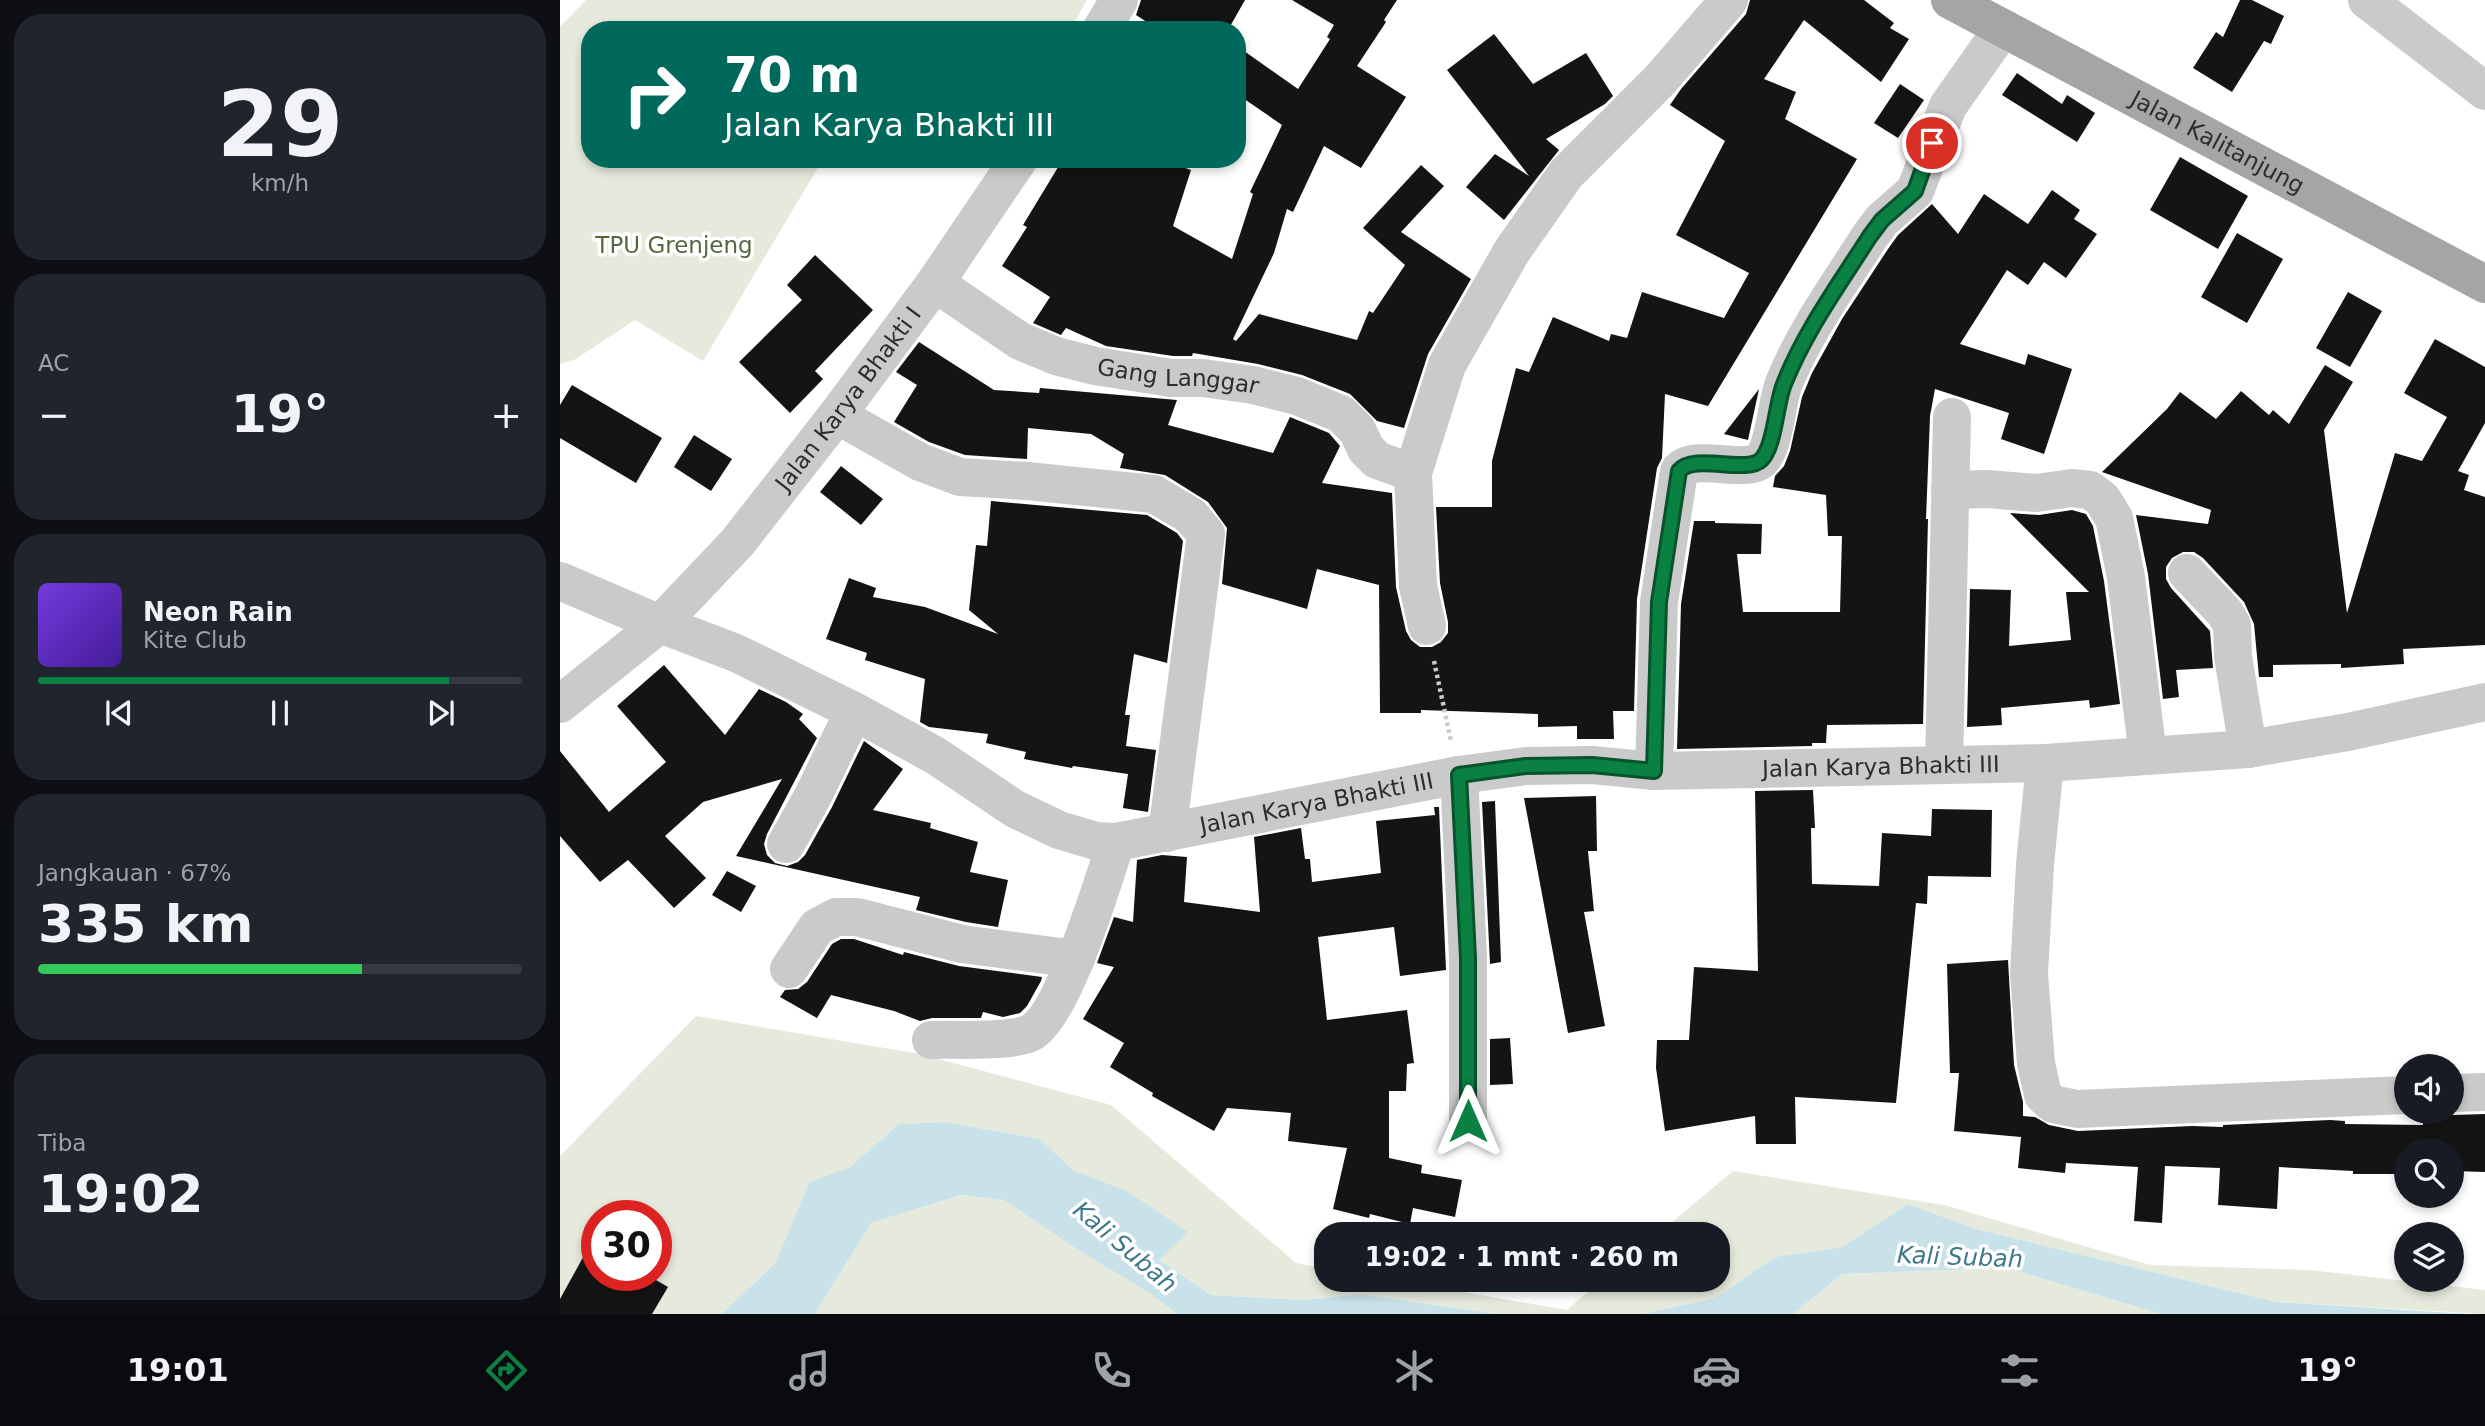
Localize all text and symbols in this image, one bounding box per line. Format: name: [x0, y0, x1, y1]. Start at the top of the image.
text: 70 m: [724, 47, 860, 104]
icon: right: [609, 49, 700, 140]
text: 29: [217, 72, 343, 177]
street label: Jalan Kalitanjung: [2125, 84, 2309, 199]
text: Jalan Karya Bhakti III: [724, 106, 1054, 144]
pin: [1902, 113, 1962, 173]
icon: arrive: [1913, 124, 1951, 162]
text: km/h: [251, 170, 309, 196]
park label: TPU Grenjeng: [594, 232, 753, 258]
street label: Jalan Karya Bhakti I: [769, 301, 926, 497]
text: AC: [38, 350, 69, 376]
street label: Gang Langgar: [1095, 354, 1262, 399]
text: 19°: [231, 384, 329, 444]
text: −: [38, 393, 70, 437]
text: +: [490, 393, 522, 437]
text: Neon Rain: [143, 597, 293, 627]
text: Kite Club: [143, 627, 247, 653]
icon: previous: [100, 694, 138, 732]
icon: pause: [261, 694, 299, 732]
icon: next: [422, 694, 460, 732]
street label: Jalan Karya Bhakti III: [1760, 751, 2000, 782]
street label: Jalan Karya Bhakti III: [1195, 767, 1436, 839]
text: Jangkauan · 67%: [38, 860, 231, 886]
text: 335 km: [38, 894, 253, 954]
map controls: [2394, 1054, 2464, 1292]
button: sound: [2394, 1054, 2464, 1124]
position arrow: [1431, 1084, 1505, 1158]
text: Tiba: [38, 1130, 86, 1156]
button: search: [2394, 1138, 2464, 1208]
text: 19:02: [38, 1164, 204, 1224]
water label: Kali Subah: [1068, 1196, 1182, 1298]
speed limit sign: 30: [581, 1200, 672, 1291]
button: layers: [2394, 1222, 2464, 1292]
water label: Kali Subah: [1896, 1241, 2024, 1273]
text: 19:02 · 1 mnt · 260 m: [1365, 1242, 1679, 1272]
icon: directions: [482, 1346, 531, 1395]
icon: music: [785, 1346, 834, 1395]
icon: phone: [1087, 1346, 1136, 1395]
icon: climate: [1390, 1346, 1439, 1395]
icon: car: [1692, 1346, 1741, 1395]
icon: filters: [1995, 1346, 2044, 1395]
text: 19:01: [127, 1351, 229, 1389]
text: 19°: [2298, 1351, 2358, 1389]

